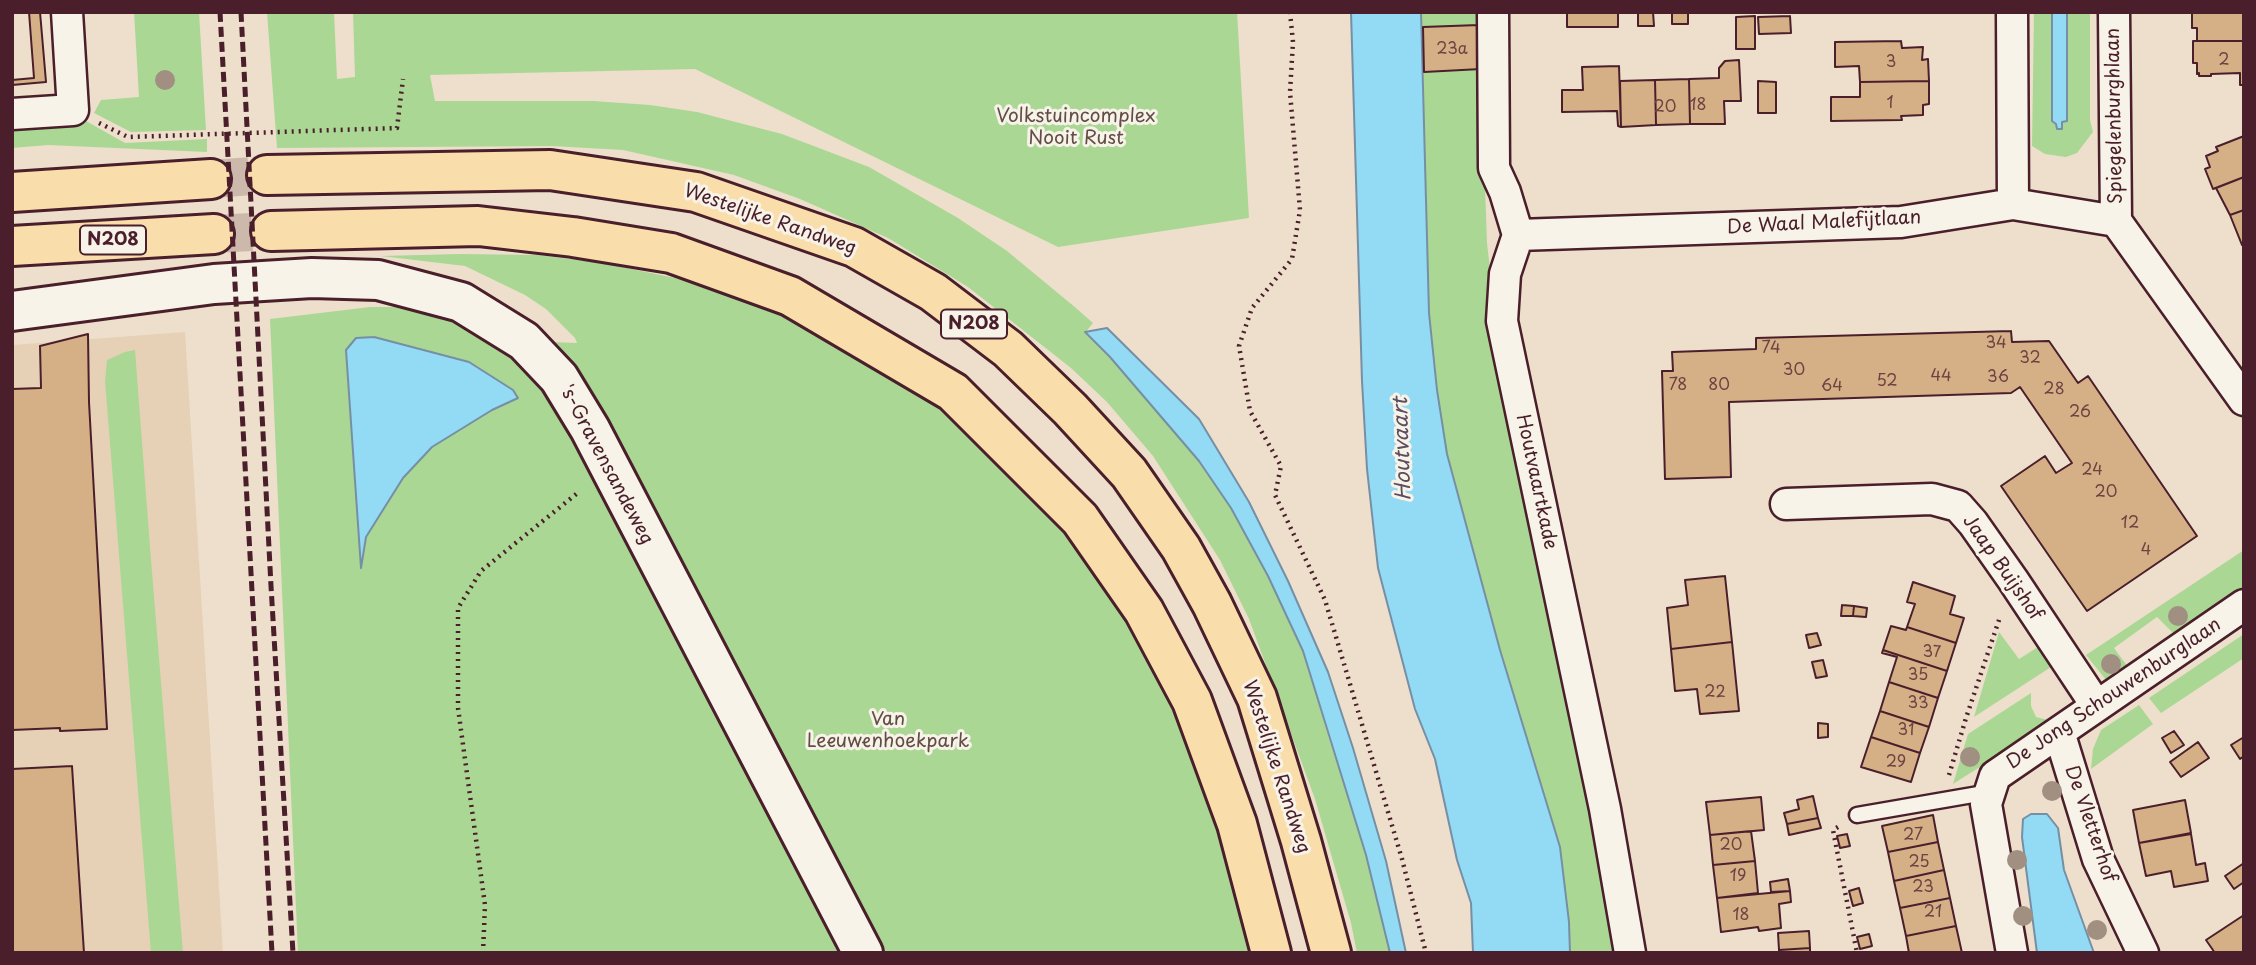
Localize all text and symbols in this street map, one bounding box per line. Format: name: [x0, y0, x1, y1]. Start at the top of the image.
street label: Spiegelenburghlaan: [2102, 28, 2128, 204]
house number: 23a: [1436, 40, 1468, 60]
house number: 2: [2218, 51, 2230, 71]
house number: 3: [1886, 53, 1896, 73]
house number: 1: [1886, 94, 1894, 114]
house number: 18: [1689, 96, 1707, 116]
house number: 20: [1654, 98, 1676, 118]
park label: Volkstuincomplex Nooit Rust: [997, 106, 1155, 150]
street label: Westelijke Randweg: [681, 180, 859, 260]
street label: De Waal Malefijtlaan: [1726, 207, 1922, 239]
road number: N208: [80, 226, 146, 254]
road number: N208: [941, 310, 1007, 338]
house number: 34: [1985, 334, 2007, 354]
house number: 74: [1762, 339, 1780, 359]
house number: 32: [2019, 349, 2041, 369]
house number: 30: [1783, 361, 1805, 381]
house number: 44: [1930, 367, 1952, 387]
house number: 36: [1987, 368, 2009, 388]
house number: 52: [1876, 372, 1898, 392]
house number: 78: [1669, 376, 1687, 396]
house number: 80: [1708, 376, 1730, 396]
house number: 64: [1821, 377, 1843, 397]
house number: 28: [2043, 380, 2065, 400]
street label: 's-Gravensandeweg: [554, 381, 658, 549]
water label: Houtvaart: [1389, 397, 1417, 501]
house number: 26: [2069, 403, 2091, 423]
street label: Houtvaartkade: [1511, 412, 1561, 552]
house number: 24: [2081, 461, 2103, 481]
house number: 20: [2095, 483, 2117, 503]
street label: Jaap Buijshof: [1957, 511, 2047, 625]
house number: 12: [2121, 514, 2139, 534]
house number: 4: [2141, 541, 2151, 561]
street label: De Jong Schouwenburglaan: [2002, 614, 2226, 774]
house number: 37: [1923, 643, 1941, 663]
house number: 35: [1908, 666, 1928, 686]
street label: Westelijke Randweg: [1237, 678, 1315, 856]
house number: 22: [1704, 683, 1726, 703]
house number: 33: [1907, 694, 1929, 714]
park label: Van Leeuwenhoekpark: [807, 709, 969, 753]
house number: 31: [1898, 721, 1914, 741]
house number: 29: [1886, 753, 1906, 773]
street label: De Vletterhof: [2059, 763, 2121, 885]
house number: 27: [1903, 826, 1923, 846]
house number: 20: [1720, 836, 1742, 856]
house number: 25: [1908, 853, 1930, 873]
house number: 19: [1730, 867, 1746, 887]
house number: 23: [1912, 878, 1934, 898]
house number: 21: [1924, 903, 1942, 923]
house number: 18: [1732, 906, 1750, 926]

